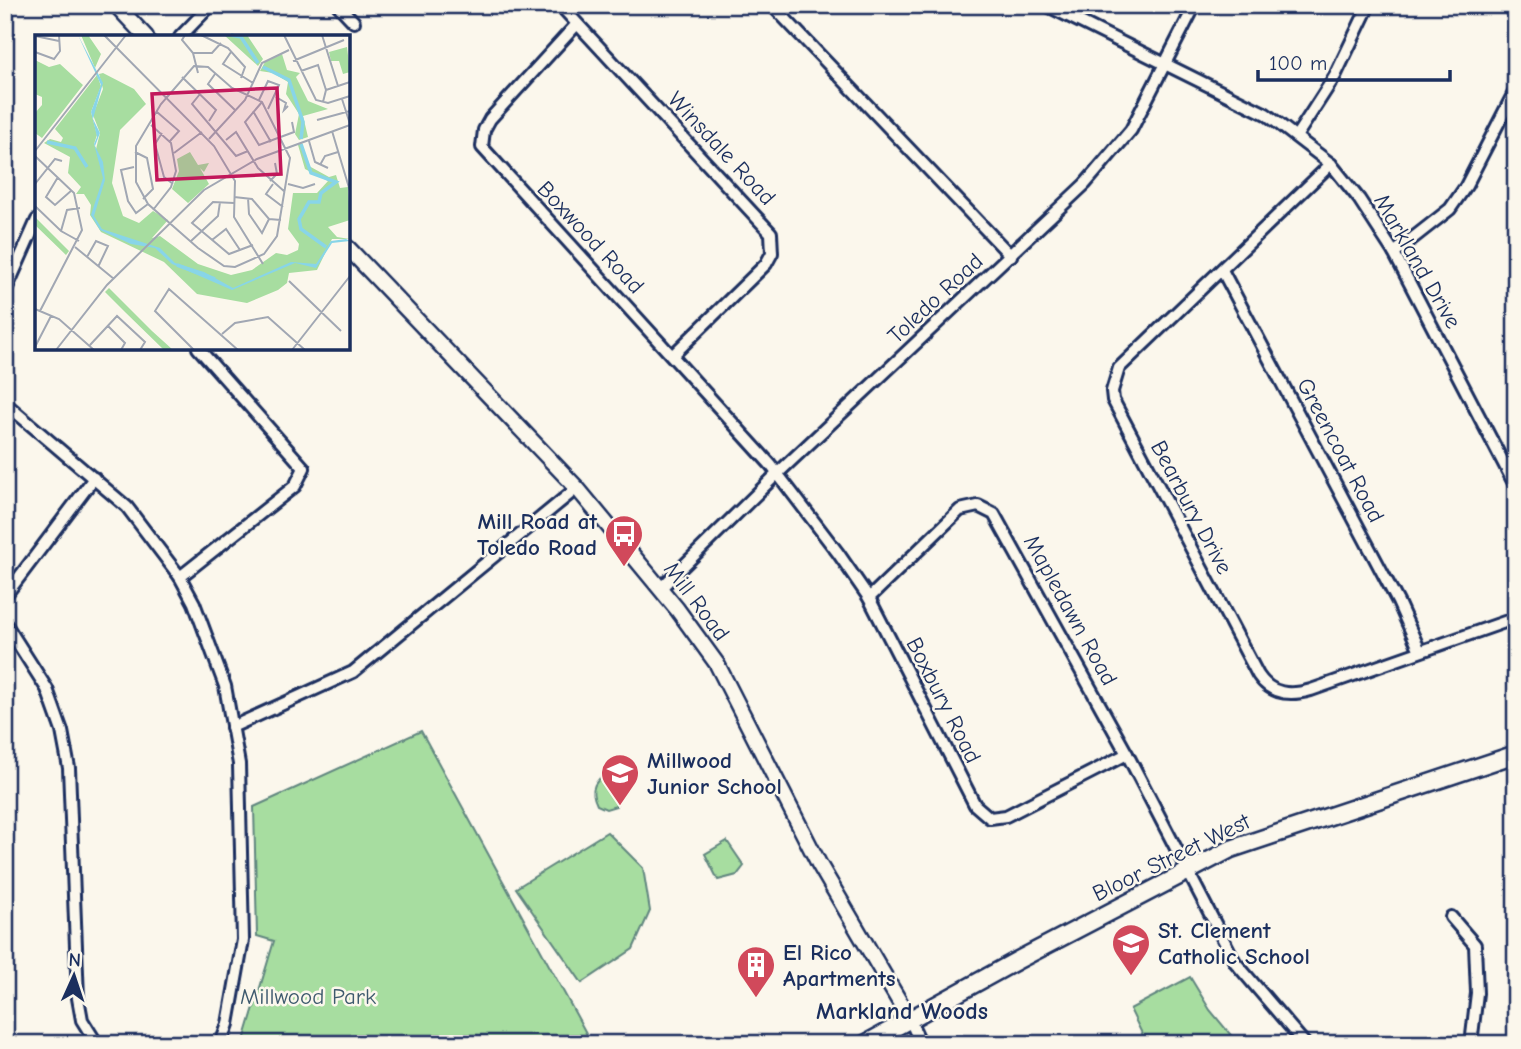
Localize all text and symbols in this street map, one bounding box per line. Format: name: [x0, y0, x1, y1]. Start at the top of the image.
inset map: [35, 35, 350, 350]
scale bar: [1258, 38, 1451, 82]
text: 100 m: [1269, 51, 1327, 75]
street label: Winsdale Road: [662, 86, 781, 211]
street label: Boxwood Road: [532, 175, 650, 299]
street label: Markland Drive: [1368, 189, 1467, 333]
street label: Toledo Road: [882, 247, 989, 349]
street label: Greencoat Road: [1291, 373, 1390, 527]
street label: Bearbury Drive: [1145, 436, 1238, 579]
place label: Mill Road at Toledo Road: [477, 508, 597, 561]
bus stop icon: Mill Road at Toledo Road: [603, 513, 645, 568]
street label: Mapledawn Road: [1018, 530, 1123, 690]
street label: Mill Road: [658, 556, 735, 646]
street label: Boxbury Road: [900, 633, 987, 768]
place label: Millwood Junior School: [647, 747, 782, 800]
school or university icon: Millwood Junior School: [599, 752, 641, 807]
street label: Bloor Street West: [1088, 807, 1256, 907]
place label: St. Clement Catholic School: [1158, 917, 1310, 970]
school or university icon: St. Clement Catholic School: [1110, 922, 1152, 977]
place label: El Rico Apartments: [783, 939, 896, 992]
north arrow: [38, 940, 108, 1010]
building icon: El Rico Apartments: [735, 944, 777, 999]
text: N: [68, 949, 82, 971]
park label: Millwood Park: [240, 983, 376, 1010]
district label: Markland Woods: [816, 997, 988, 1025]

